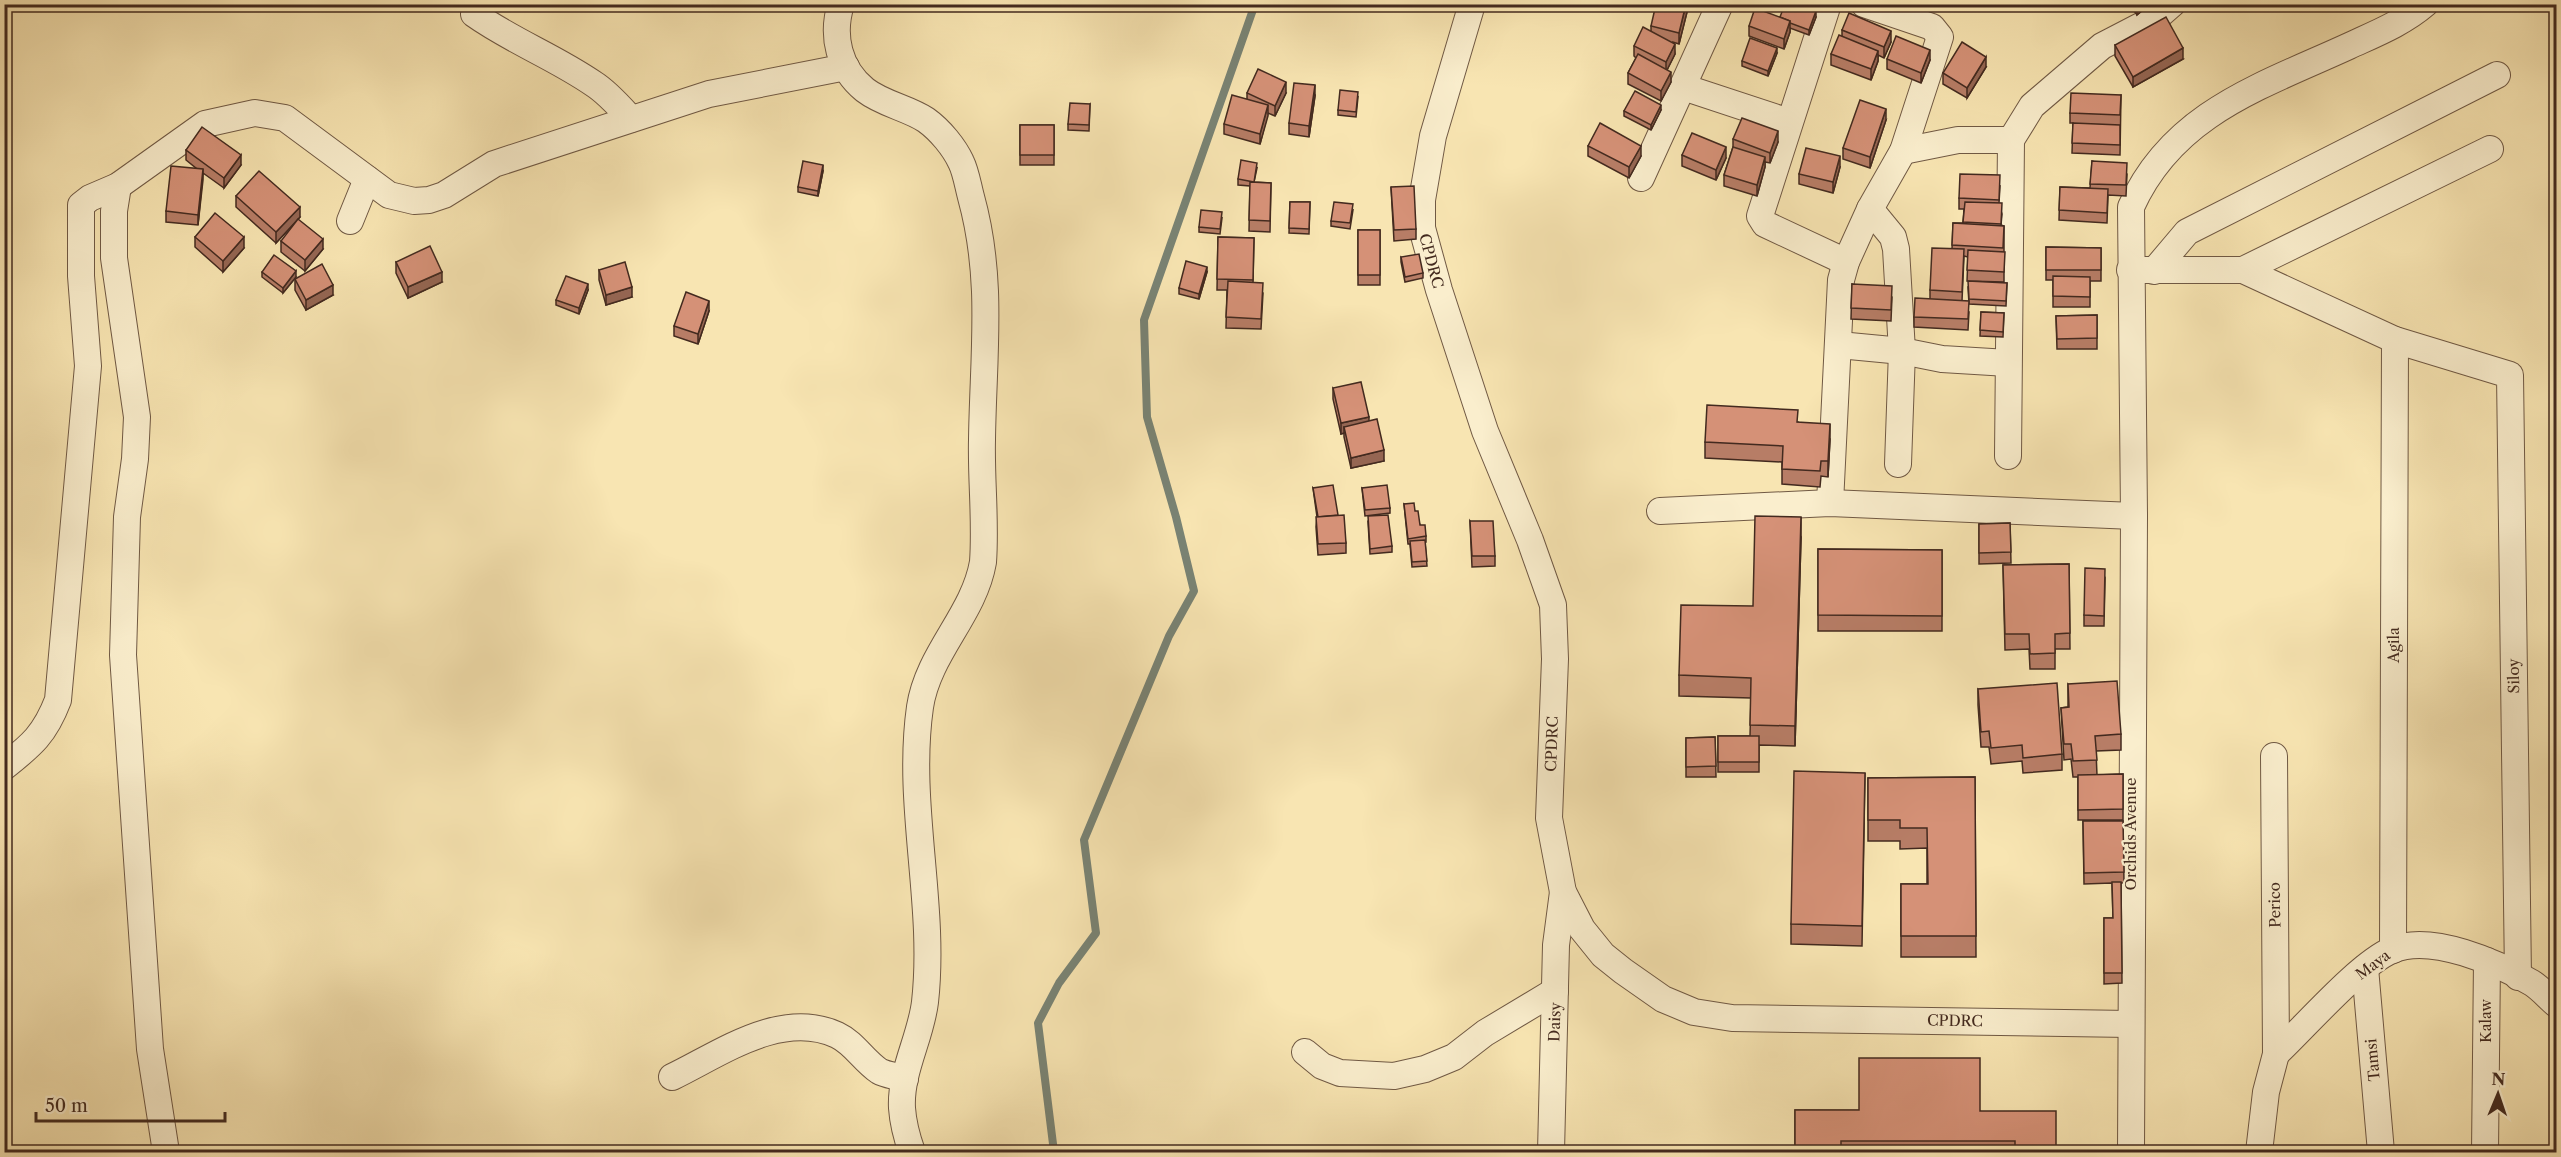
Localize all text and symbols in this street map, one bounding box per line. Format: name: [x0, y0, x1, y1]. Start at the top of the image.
street label: CPDRC: [1415, 231, 1448, 290]
street label: Agila: [2384, 627, 2403, 664]
street label: Siloy: [2504, 658, 2523, 694]
street label: CPDRC: [1541, 716, 1562, 772]
street label: Orchids Avenue: [2121, 778, 2140, 890]
street label: Perico: [2265, 882, 2284, 928]
street label: Maya: [2352, 945, 2394, 984]
street label: Kalaw: [2476, 998, 2495, 1043]
street label: Daisy: [1544, 1001, 1565, 1042]
street label: CPDRC: [1927, 1011, 1983, 1030]
street label: Tamsi: [2361, 1037, 2384, 1082]
north arrow: [2468, 1064, 2528, 1124]
text: N: [2491, 1069, 2506, 1089]
scale bar: [36, 1085, 225, 1123]
text: 50 m: [45, 1095, 88, 1117]

